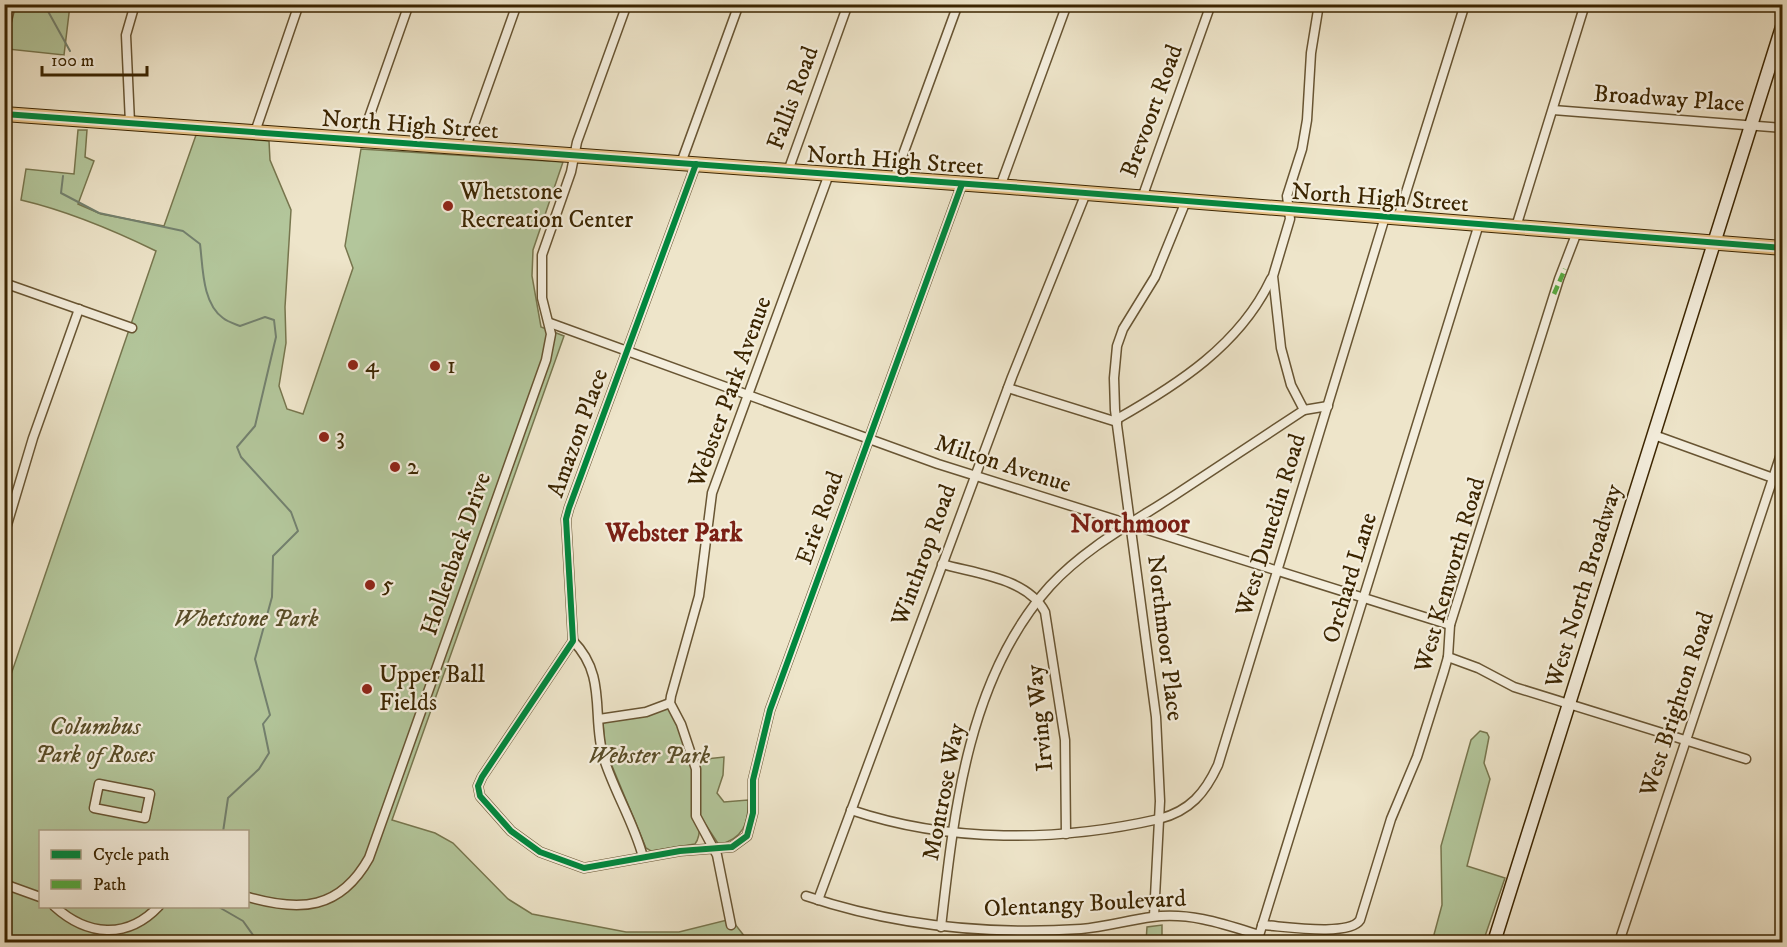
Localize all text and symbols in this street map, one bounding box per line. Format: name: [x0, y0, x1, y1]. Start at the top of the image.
scale bar: [42, 39, 147, 77]
street label: Brevoort Road: [1114, 40, 1190, 181]
street label: Fallis Road: [760, 42, 826, 154]
text: 100 m: [51, 50, 94, 72]
street label: Broadway Place: [1593, 79, 1745, 119]
street label: North High Street: [320, 104, 500, 146]
street label: North High Street: [805, 140, 985, 182]
place label: Whetstone Recreation Center: [459, 177, 633, 235]
street label: North High Street: [1290, 177, 1470, 219]
marker: Whetstone Recreation Center: [441, 199, 455, 213]
street label: Webster Park Avenue: [681, 292, 778, 492]
place label: 4: [365, 350, 380, 380]
place label: 1: [447, 351, 456, 381]
marker: 4: [346, 358, 360, 372]
marker: 1: [428, 359, 442, 373]
street label: Amazon Place: [541, 364, 615, 501]
place label: 3: [336, 422, 345, 452]
street label: Milton Avenue: [931, 428, 1075, 500]
marker: 3: [317, 430, 331, 444]
street label: West Dunedin Road: [1229, 430, 1313, 621]
place label: 2: [407, 452, 419, 482]
marker: 2: [388, 460, 402, 474]
street label: Erie Road: [789, 467, 851, 569]
street label: Hollenback Drive: [414, 468, 498, 639]
street label: West Kenworth Road: [1408, 474, 1492, 677]
street label: Winthrop Road: [884, 480, 963, 631]
street label: West North Broadway: [1538, 480, 1629, 692]
district label: Northmoor: [1070, 508, 1190, 541]
street label: Orchard Lane: [1316, 509, 1384, 647]
district label: Webster Park: [604, 517, 744, 550]
street label: Northmoor Place: [1140, 553, 1190, 723]
place label: 5: [382, 570, 394, 600]
marker: 5: [363, 578, 377, 592]
park label: Whetstone Park: [173, 604, 319, 634]
street label: West Brighton Road: [1633, 608, 1721, 801]
place label: Upper Ball Fields: [379, 660, 486, 718]
street label: Irving Way: [1019, 662, 1061, 773]
marker: Upper Ball Fields: [360, 682, 374, 696]
park label: Columbus Park of Roses: [35, 712, 155, 770]
street label: Montrose Way: [916, 720, 972, 863]
park label: Webster Park: [588, 741, 710, 771]
legend: [39, 830, 249, 908]
text: Cycle path: [93, 844, 170, 866]
text: Path: [93, 874, 127, 896]
street label: Olentangy Boulevard: [983, 884, 1187, 924]

